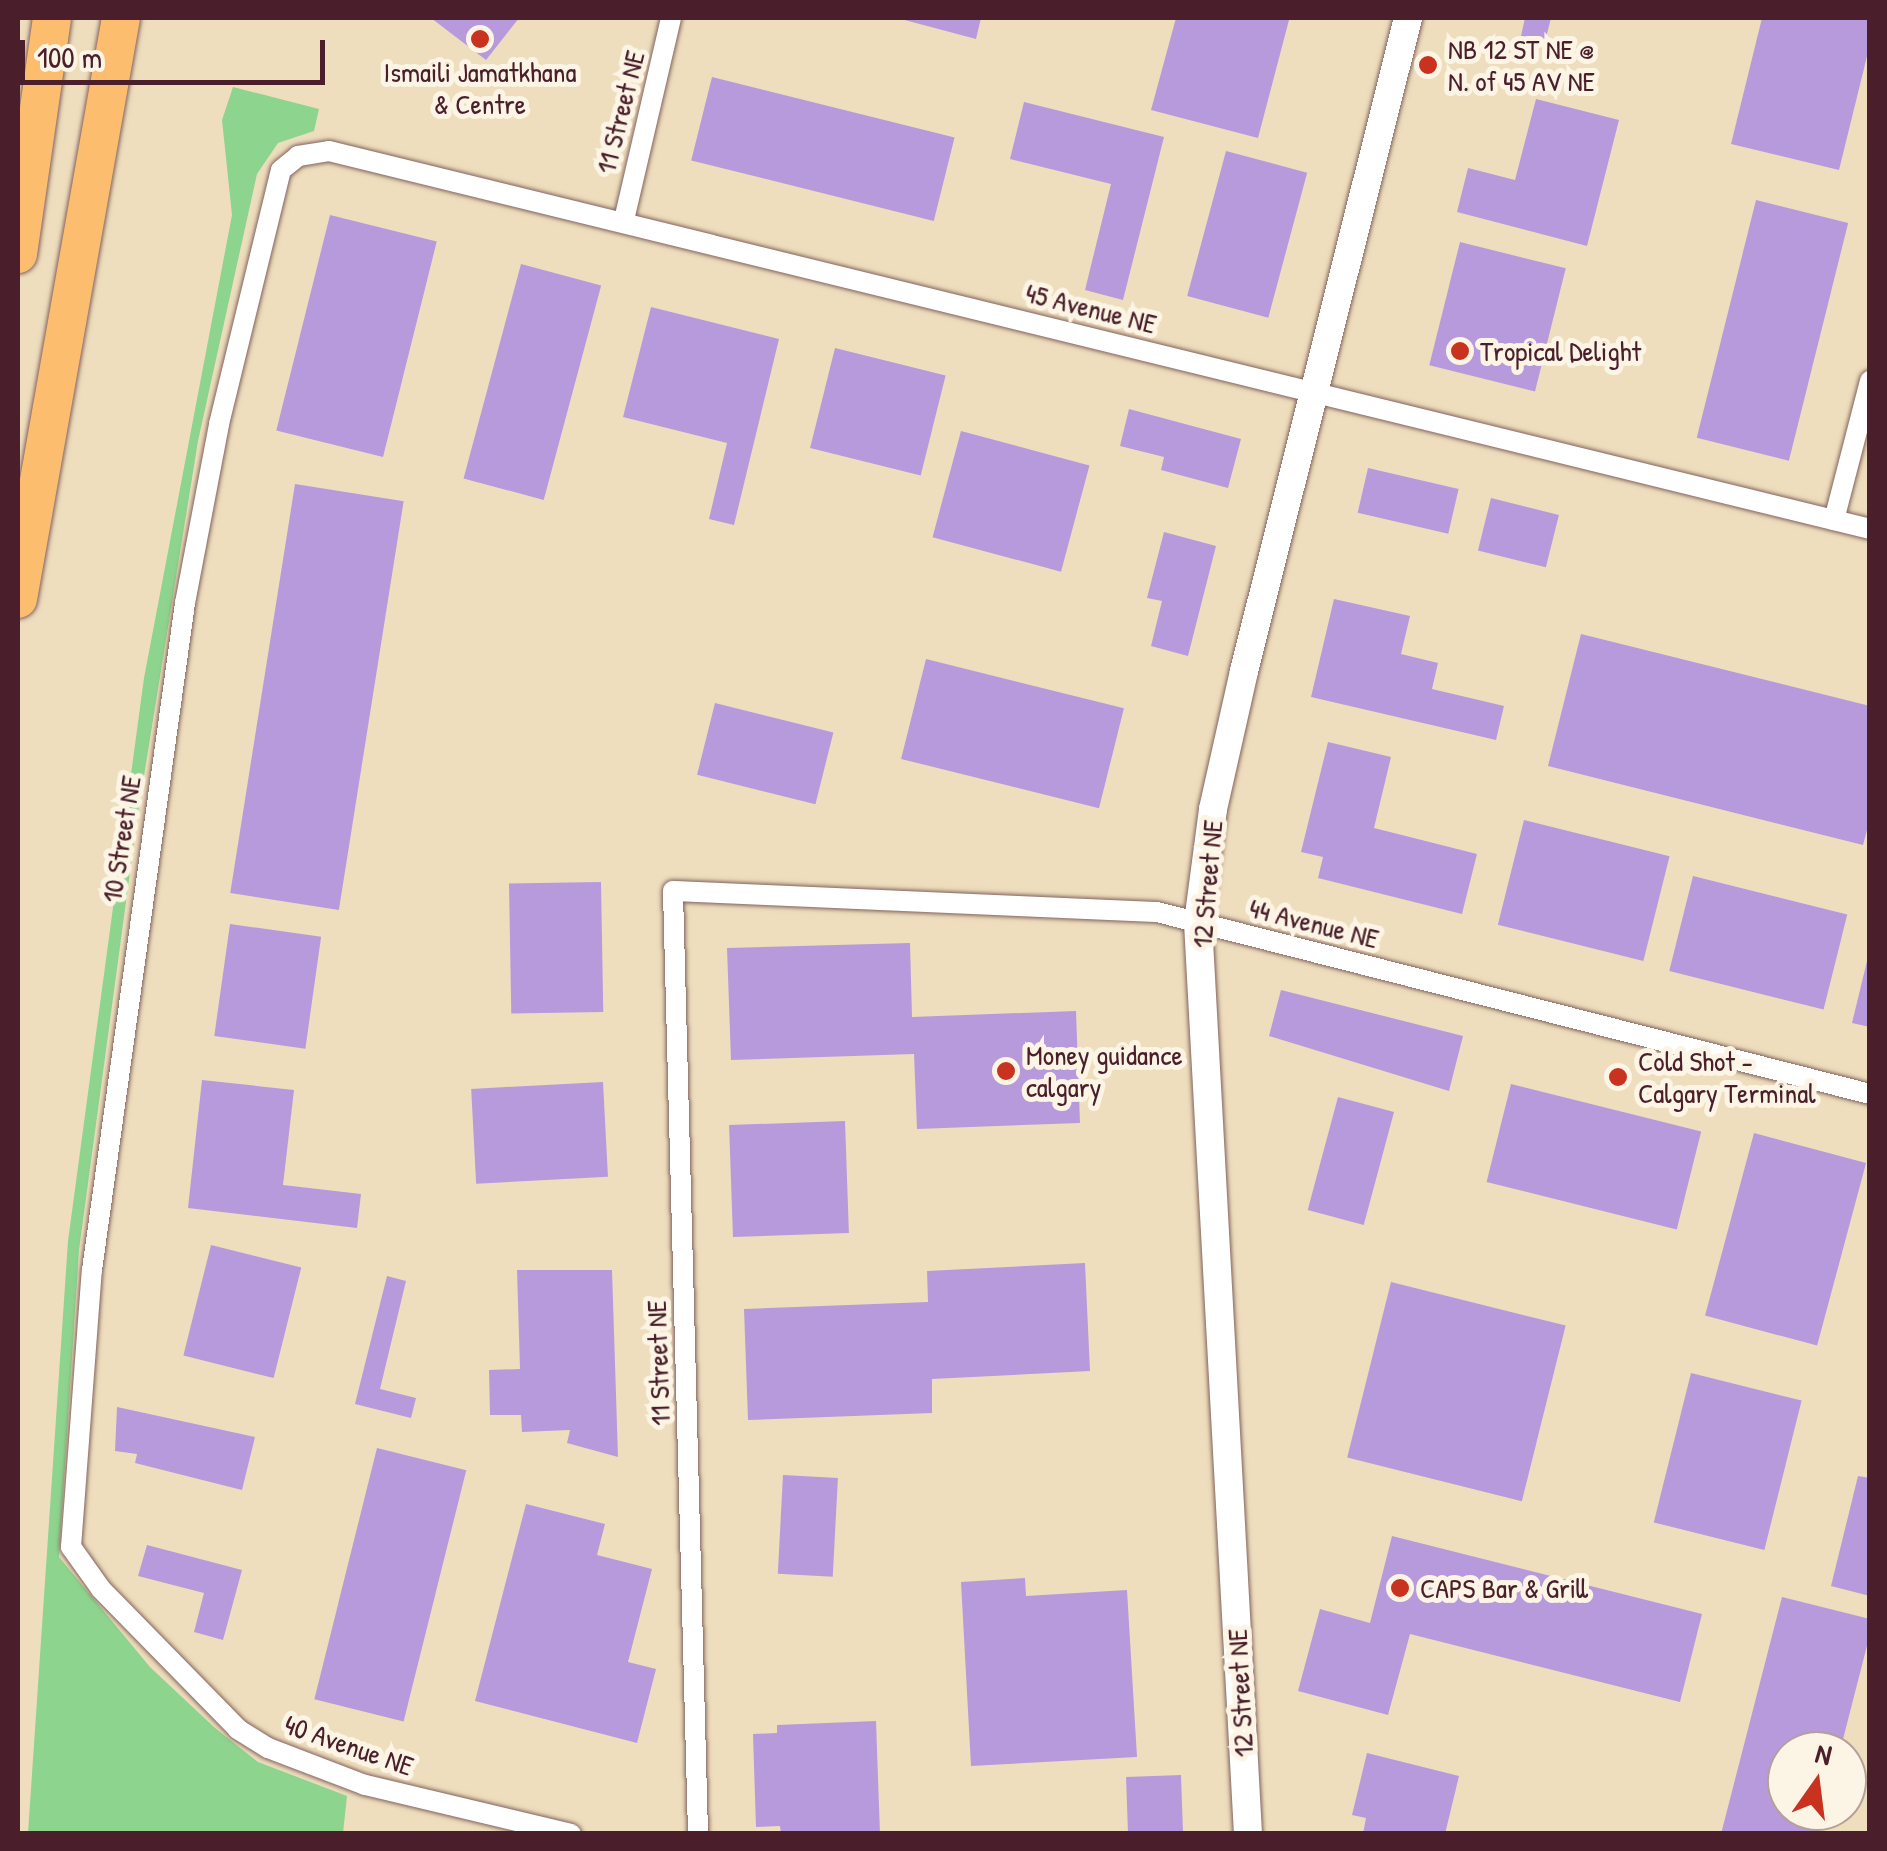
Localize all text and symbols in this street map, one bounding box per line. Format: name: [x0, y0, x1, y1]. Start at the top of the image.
scale bar: [25, 20, 330, 82]
marker: Ismaili Jamatkhana & Centre: [469, 28, 491, 50]
place label: NB 12 ST NE @ N. of 45 AV NE: [1448, 32, 1595, 98]
text: 100 m: [37, 37, 102, 77]
street label: 11 Street NE: [588, 47, 652, 177]
marker: NB 12 ST NE @ N. of 45 AV NE: [1417, 54, 1439, 76]
place label: Ismaili Jamatkhana & Centre: [384, 55, 576, 121]
street label: 45 Avenue NE: [1022, 276, 1160, 340]
place label: Tropical Delight: [1480, 334, 1641, 368]
marker: Tropical Delight: [1449, 340, 1471, 362]
street label: 10 Street NE: [94, 773, 148, 905]
street label: 12 Street NE: [1185, 818, 1229, 950]
street label: 44 Avenue NE: [1246, 891, 1382, 955]
place label: Money guidance calgary: [1026, 1038, 1183, 1104]
place label: Cold Shot - Calgary Terminal: [1638, 1044, 1816, 1110]
marker: Money guidance calgary: [995, 1060, 1017, 1082]
marker: Cold Shot - Calgary Terminal: [1607, 1066, 1629, 1088]
street label: 11 Street NE: [639, 1300, 677, 1426]
place label: CAPS Bar & Grill: [1420, 1571, 1588, 1605]
marker: CAPS Bar & Grill: [1389, 1577, 1411, 1599]
street label: 12 Street NE: [1220, 1628, 1260, 1758]
street label: 40 Avenue NE: [280, 1707, 418, 1783]
north arrow: [1767, 1731, 1867, 1831]
text: N: [1812, 1734, 1836, 1774]

